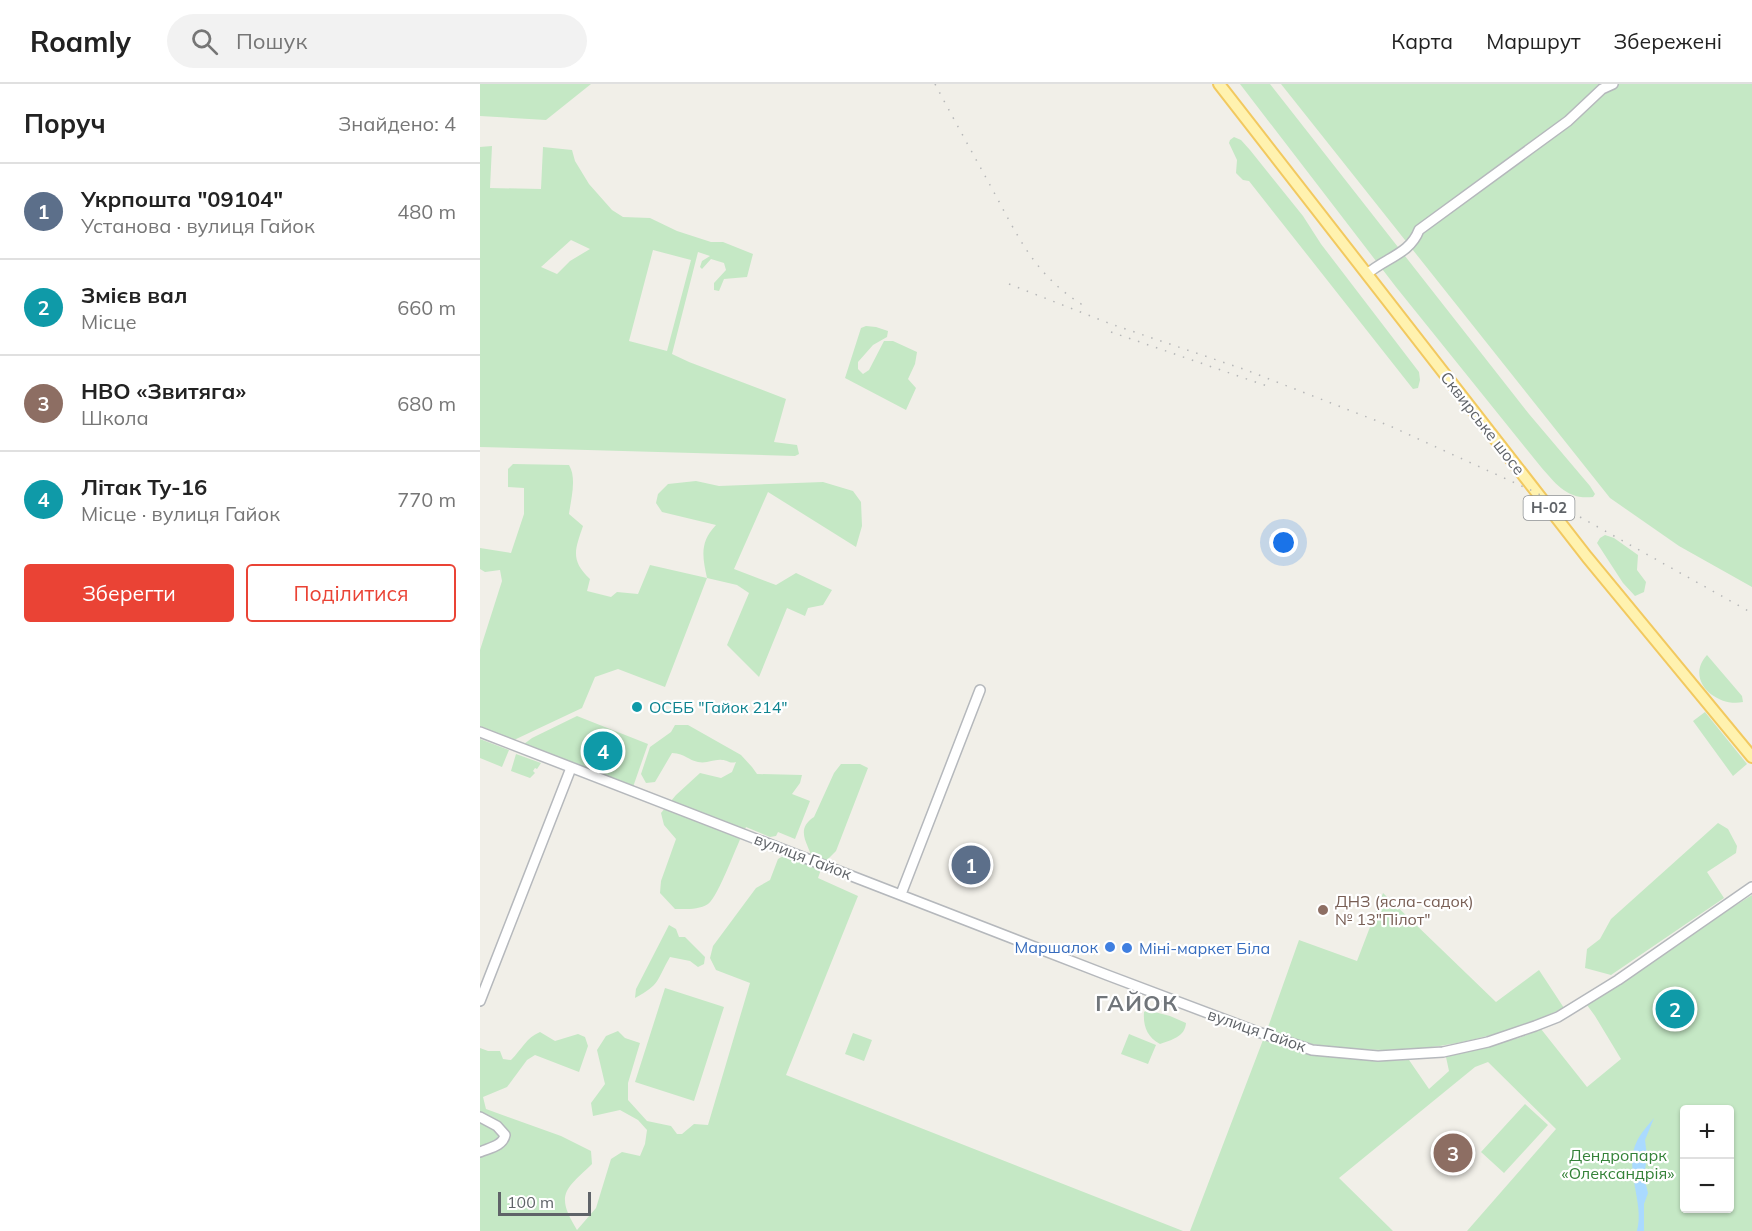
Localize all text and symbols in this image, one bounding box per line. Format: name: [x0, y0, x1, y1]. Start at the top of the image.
search box: [167, 14, 587, 68]
text: Roamly: [30, 24, 131, 59]
icon: search: [188, 25, 221, 58]
text: Пошук: [236, 27, 307, 55]
text: Карта: [1391, 28, 1453, 54]
text: Маршрут: [1486, 28, 1581, 54]
text: Збережені: [1614, 28, 1722, 54]
text: Поруч: [24, 107, 106, 140]
text: Знайдено: 4: [338, 111, 456, 136]
text: Укрпошта "09104": [81, 185, 283, 213]
text: 1: [38, 199, 50, 224]
text: 480 m: [397, 199, 456, 224]
text: Установа · вулиця Гайок: [81, 213, 315, 238]
text: Змієв вал: [81, 281, 187, 309]
text: 2: [38, 295, 50, 320]
text: 660 m: [397, 295, 456, 320]
text: Місце: [81, 309, 137, 334]
street label: Сквирське шосе: [1436, 367, 1530, 479]
text: НВО «Звитяга»: [81, 377, 246, 405]
text: 3: [38, 391, 50, 416]
text: 680 m: [397, 391, 456, 416]
text: Школа: [81, 405, 149, 430]
text: Літак Ту-16: [81, 473, 207, 501]
text: 4: [38, 487, 50, 512]
text: 770 m: [397, 487, 456, 512]
road number: Н-02: [1524, 496, 1574, 520]
text: Місце · вулиця Гайок: [81, 501, 280, 526]
your location: [1269, 528, 1298, 557]
button: Зберегти: [24, 564, 234, 622]
button: Поділитися: [246, 564, 456, 622]
place label: ОСББ "Гайок 214": [649, 697, 788, 717]
marker: ОСББ "Гайок 214": [630, 700, 644, 714]
pin: 4: [584, 728, 622, 774]
street label: вулиця Гайок: [751, 828, 855, 884]
pin: 1: [952, 842, 990, 888]
place label: ДНЗ (ясла-садок) № 13"Пілот": [1335, 891, 1473, 929]
marker: ДНЗ (ясла-садок) № 13"Пілот": [1316, 903, 1330, 917]
place label: Маршалок: [1015, 937, 1098, 957]
place label: Міні-маркет Біла: [1139, 938, 1270, 958]
marker: Маршалок: [1103, 940, 1117, 954]
marker: Міні-маркет Біла: [1120, 941, 1134, 955]
pin: 2: [1656, 986, 1694, 1032]
district label: ГАЙОК: [1095, 989, 1179, 1017]
street label: вулиця Гайок: [1205, 1004, 1309, 1056]
map controls: [1680, 1105, 1734, 1213]
button: +: [1680, 1105, 1734, 1159]
pin: 3: [1434, 1130, 1472, 1176]
park label: Дендропарк «Олександрія»: [1562, 1145, 1674, 1183]
button: −: [1680, 1159, 1734, 1213]
scale bar: [498, 1189, 591, 1216]
text: 100 m: [507, 1192, 554, 1212]

